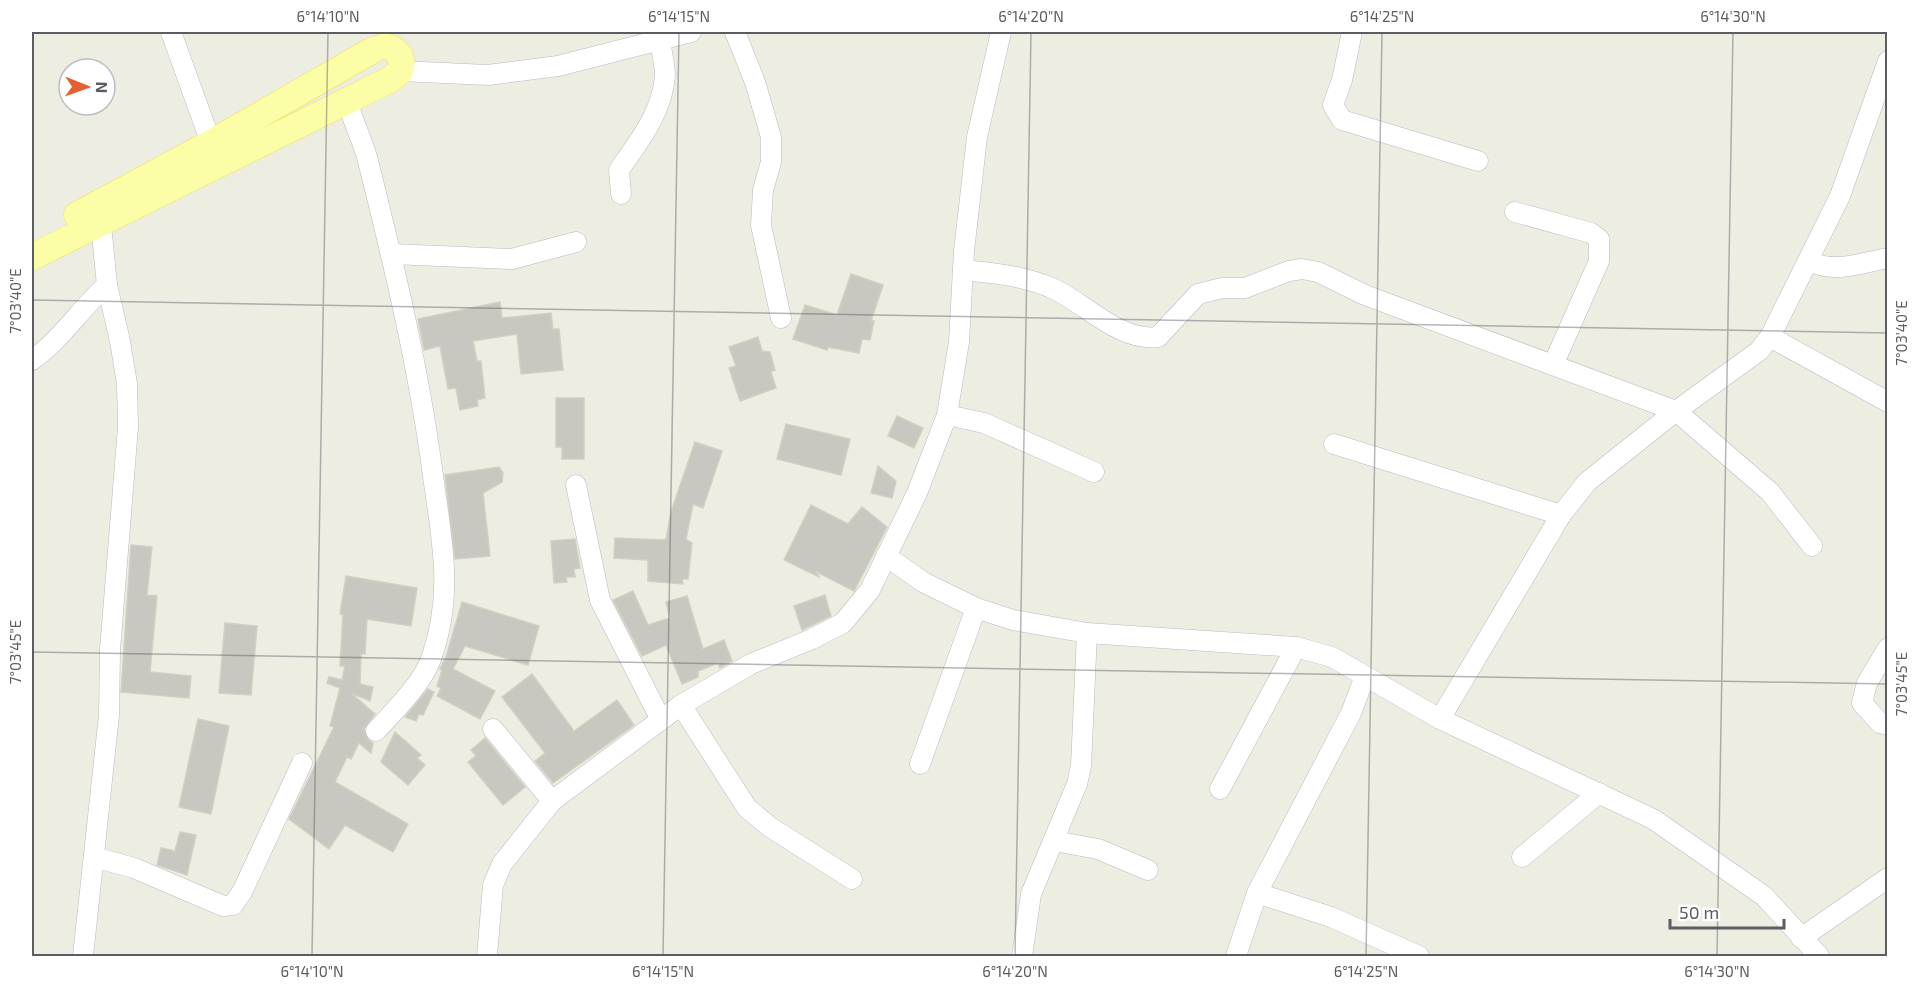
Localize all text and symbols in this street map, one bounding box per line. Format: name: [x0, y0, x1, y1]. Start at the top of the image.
text: 6°14'10"N: [296, 7, 360, 25]
text: 6°14'15"N: [648, 7, 710, 25]
text: 6°14'20"N: [998, 7, 1064, 25]
text: 6°14'25"N: [1350, 7, 1414, 25]
text: 6°14'30"N: [1700, 7, 1766, 25]
north arrow: [57, 57, 117, 117]
text: N: [93, 81, 112, 93]
text: 7°03'40"E: [6, 268, 24, 334]
text: 7°03'40"E: [1892, 300, 1910, 366]
text: 7°03'45"E: [6, 620, 24, 684]
text: 7°03'45"E: [1892, 652, 1910, 716]
scale bar: [1670, 892, 1784, 930]
text: 50 m: [1679, 901, 1719, 923]
text: 6°14'10"N: [280, 962, 344, 980]
text: 6°14'15"N: [632, 962, 694, 980]
text: 6°14'20"N: [982, 962, 1048, 980]
text: 6°14'25"N: [1334, 962, 1398, 980]
text: 6°14'30"N: [1684, 962, 1750, 980]

